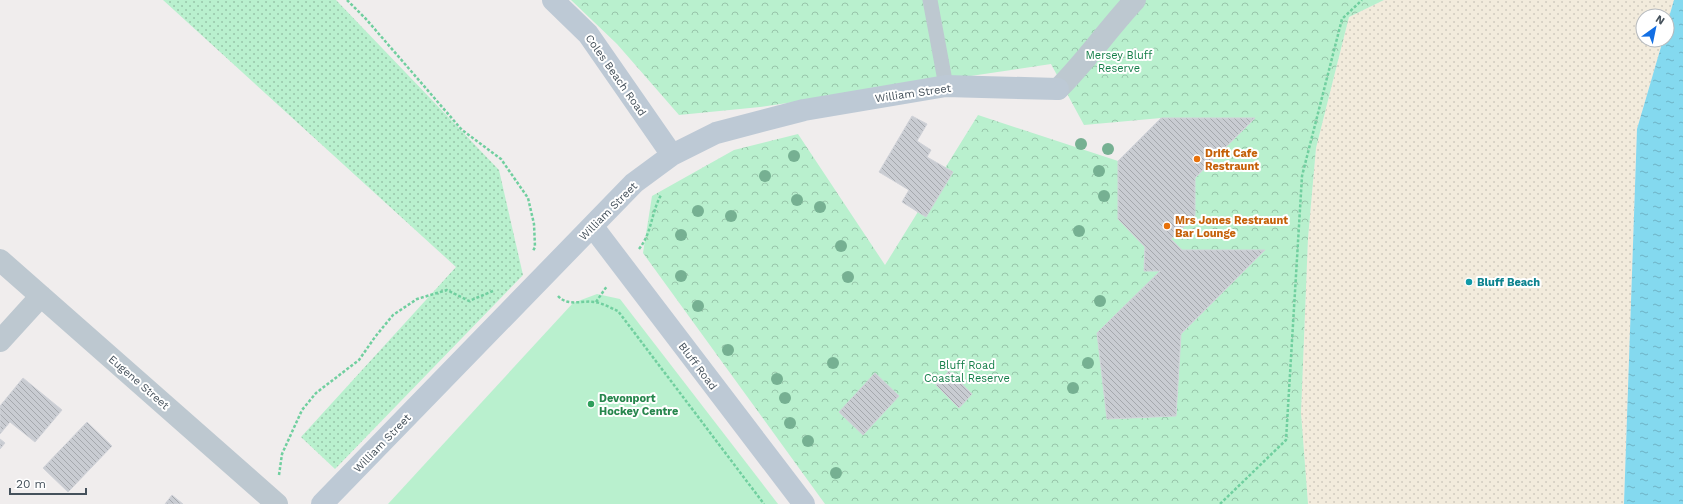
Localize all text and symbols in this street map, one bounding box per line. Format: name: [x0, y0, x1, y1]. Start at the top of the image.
north arrow: [1635, 8, 1675, 48]
text: N: [1653, 12, 1667, 28]
street label: Coles Beach Road: [583, 32, 649, 119]
park label: Mersey Bluff Reserve: [1086, 49, 1153, 75]
street label: William Street: [874, 82, 952, 105]
place label: Drift Cafe Restraunt: [1205, 147, 1259, 173]
marker: Drift Cafe Restraunt: [1192, 154, 1202, 164]
street label: William Street: [577, 179, 640, 243]
place label: Mrs Jones Restraunt Bar Lounge: [1175, 214, 1288, 240]
marker: Mrs Jones Restraunt Bar Lounge: [1162, 221, 1172, 231]
place label: Bluff Beach: [1477, 276, 1540, 289]
marker: Bluff Beach: [1464, 277, 1474, 287]
street label: Bluff Road: [676, 340, 720, 393]
street label: Eugene Street: [106, 353, 172, 412]
park label: Bluff Road Coastal Reserve: [924, 359, 1010, 385]
place label: Devonport Hockey Centre: [599, 392, 678, 418]
marker: Devonport Hockey Centre: [586, 399, 596, 409]
street label: William Street: [351, 411, 414, 475]
scale bar: [10, 470, 86, 496]
text: 20 m: [16, 477, 46, 491]

